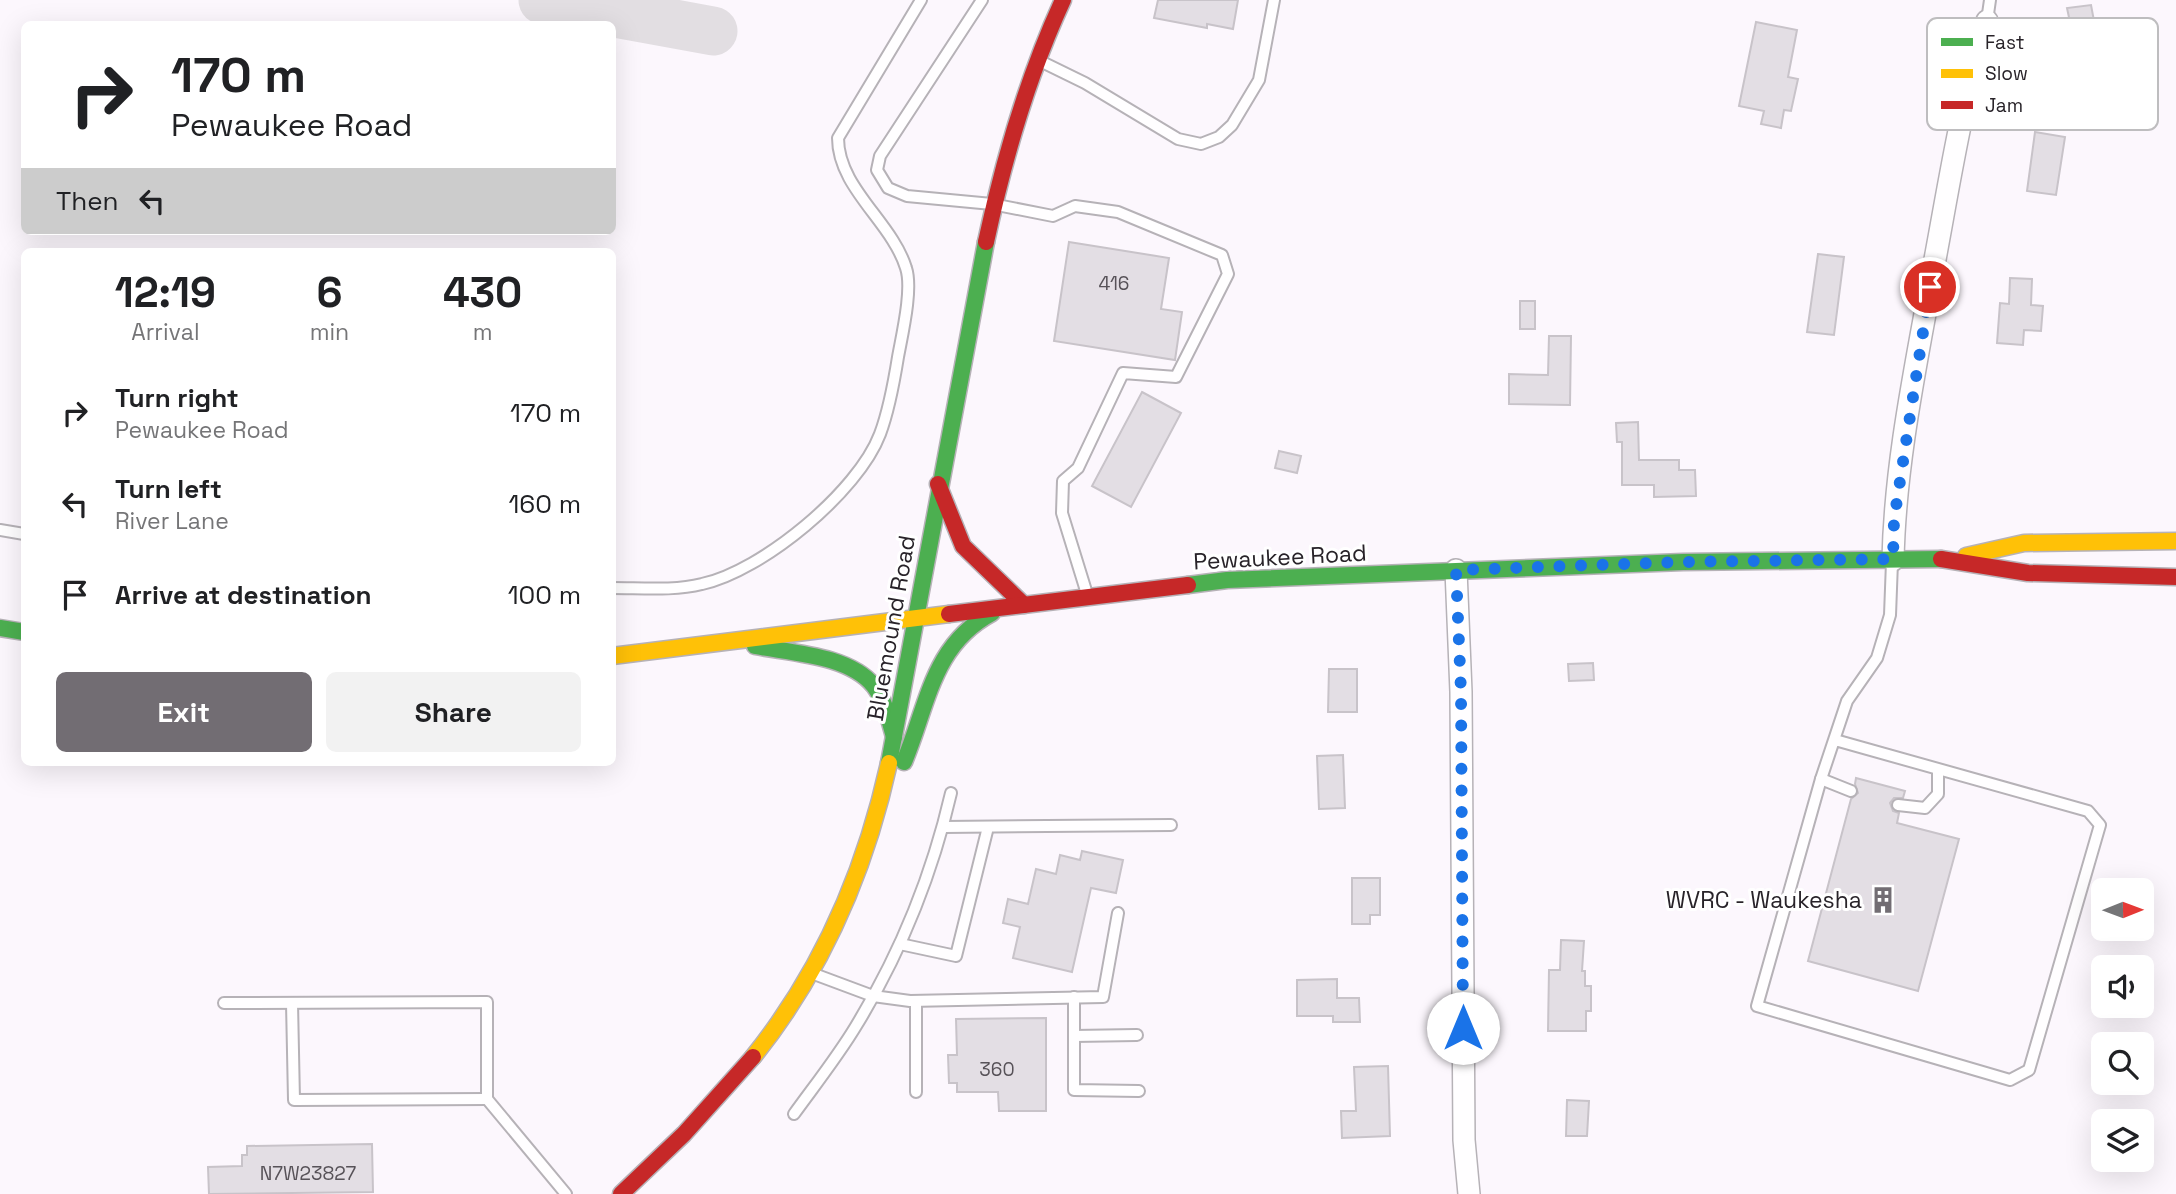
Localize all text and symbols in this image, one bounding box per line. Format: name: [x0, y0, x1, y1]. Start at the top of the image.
legend: [1927, 18, 2158, 130]
text: Fast: [1985, 30, 2025, 55]
text: 170 m: [171, 44, 306, 106]
icon: right: [56, 49, 147, 140]
text: Slow: [1985, 61, 2028, 86]
text: Jam: [1985, 93, 2023, 118]
text: Pewaukee Road: [171, 105, 412, 145]
icon: left: [133, 182, 171, 220]
text: Then: [56, 184, 119, 218]
pin: [1900, 257, 1960, 317]
text: 12:19: [115, 266, 216, 319]
text: 6: [316, 266, 342, 319]
text: 430: [443, 266, 522, 319]
icon: arrive: [1911, 268, 1949, 306]
house number: 416: [1099, 271, 1129, 296]
text: Arrival: [131, 317, 200, 347]
text: min: [310, 317, 349, 347]
text: m: [473, 317, 493, 347]
text: Turn right: [115, 381, 239, 415]
icon: right: [56, 394, 94, 432]
text: 170 m: [510, 396, 581, 430]
text: Pewaukee Road: [115, 415, 288, 445]
text: Turn left: [115, 472, 222, 506]
icon: left: [56, 485, 94, 523]
text: 160 m: [509, 487, 581, 521]
text: River Lane: [115, 506, 229, 536]
street label: Bluemound Road: [860, 533, 922, 723]
street label: Pewaukee Road: [1193, 537, 1367, 577]
icon: arrive: [56, 576, 94, 614]
text: Arrive at destination: [115, 578, 372, 612]
text: 100 m: [508, 578, 581, 612]
button: Exit: [56, 672, 312, 752]
button: Share: [326, 672, 581, 752]
north arrow: [2091, 878, 2154, 942]
map controls: [2091, 878, 2154, 1172]
place label: WVRC - Waukesha: [1666, 885, 1862, 915]
building icon: WVRC - Waukesha: [1868, 885, 1898, 915]
button: sound: [2091, 955, 2154, 1018]
position arrow: [1426, 991, 1500, 1065]
button: search: [2091, 1032, 2154, 1095]
house number: 360: [979, 1057, 1015, 1082]
button: layers: [2091, 1109, 2154, 1172]
house number: N7W23827: [260, 1161, 357, 1186]

